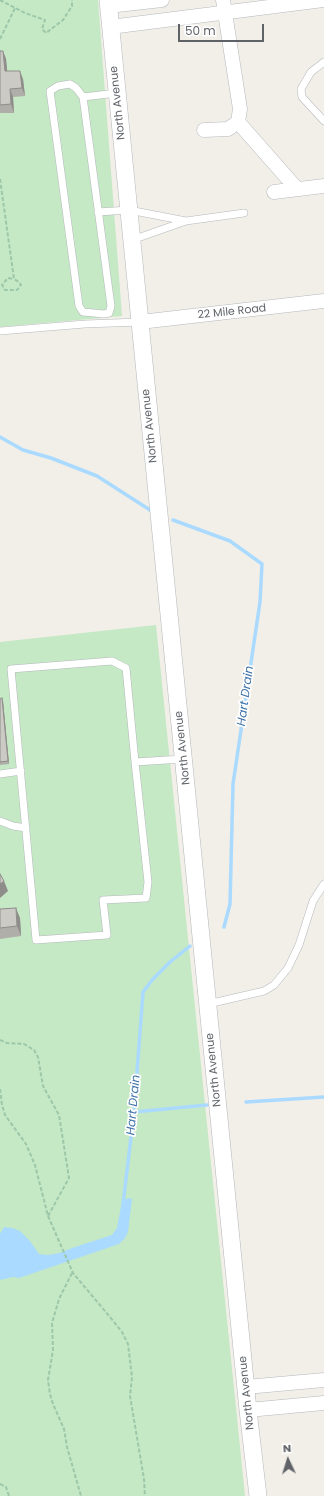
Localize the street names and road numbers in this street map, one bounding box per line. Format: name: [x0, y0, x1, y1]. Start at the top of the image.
street label: North Avenue: [108, 65, 128, 141]
street label: 22 Mile Road: [197, 302, 267, 322]
street label: North Avenue: [140, 388, 160, 464]
street label: North Avenue: [173, 710, 193, 786]
street label: North Avenue: [204, 1032, 224, 1108]
street label: North Avenue: [237, 1355, 257, 1431]

